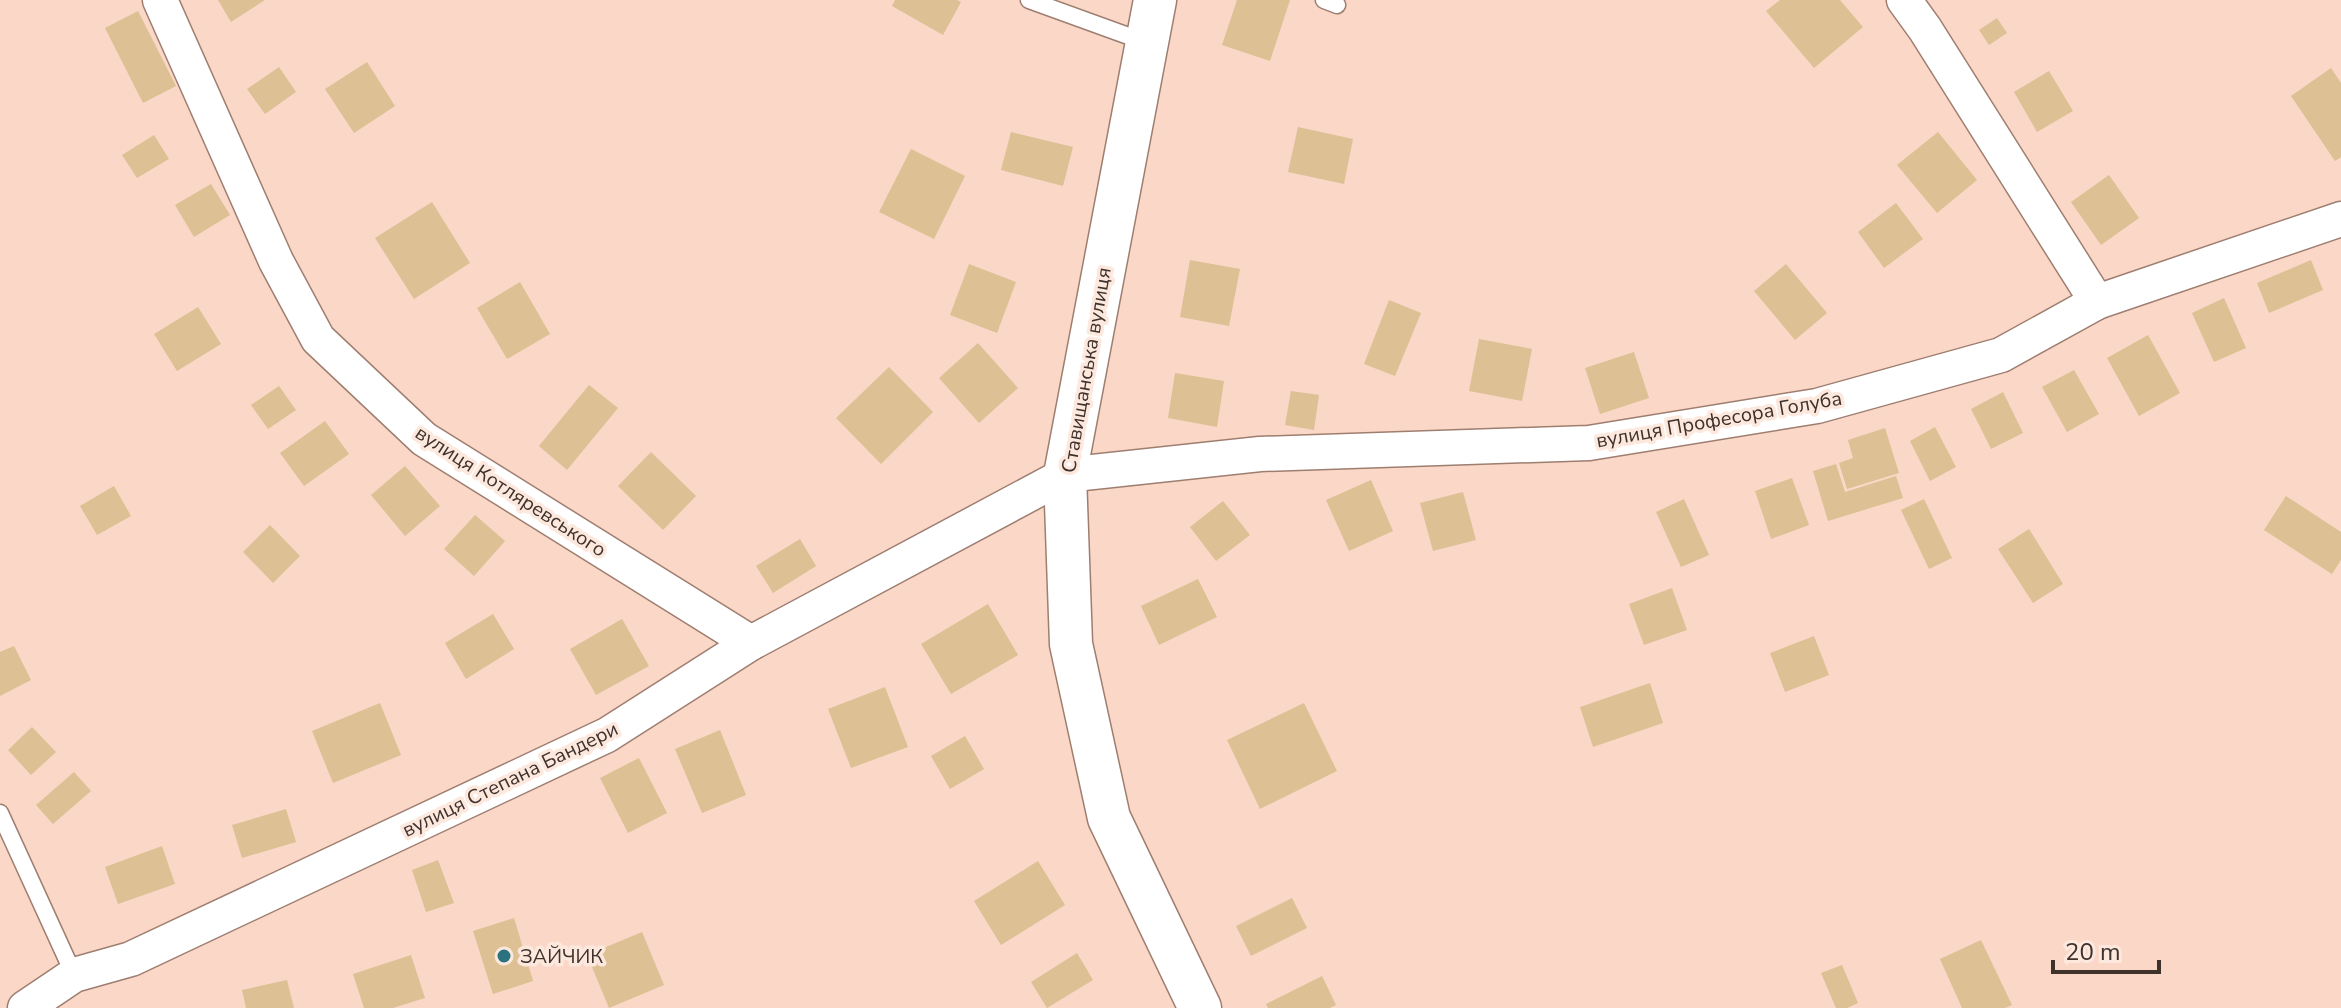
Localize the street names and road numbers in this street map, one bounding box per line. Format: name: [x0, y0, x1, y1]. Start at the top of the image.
street label: Ставищанська вулиця: [1055, 265, 1118, 475]
street label: вулиця Професора Голуба: [1594, 385, 1844, 454]
street label: вулиця Котляревського: [410, 419, 611, 563]
street label: вулиця Степана Бандери: [398, 715, 623, 844]

